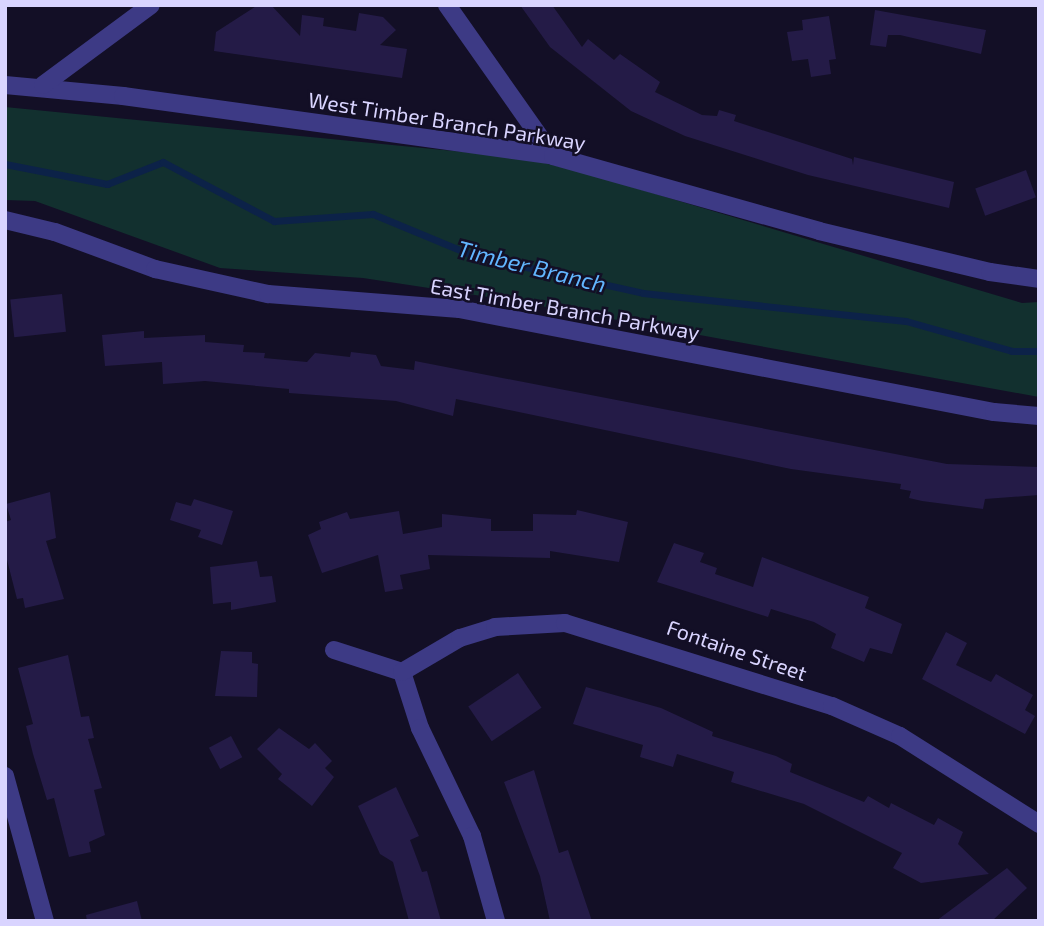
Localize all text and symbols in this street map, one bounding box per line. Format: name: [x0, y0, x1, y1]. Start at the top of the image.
street label: West Timber Branch Parkway: [306, 87, 588, 155]
water label: Timber Branch: [455, 234, 609, 298]
street label: East Timber Branch Parkway: [428, 273, 702, 345]
street label: Fontaine Street: [664, 614, 810, 686]

